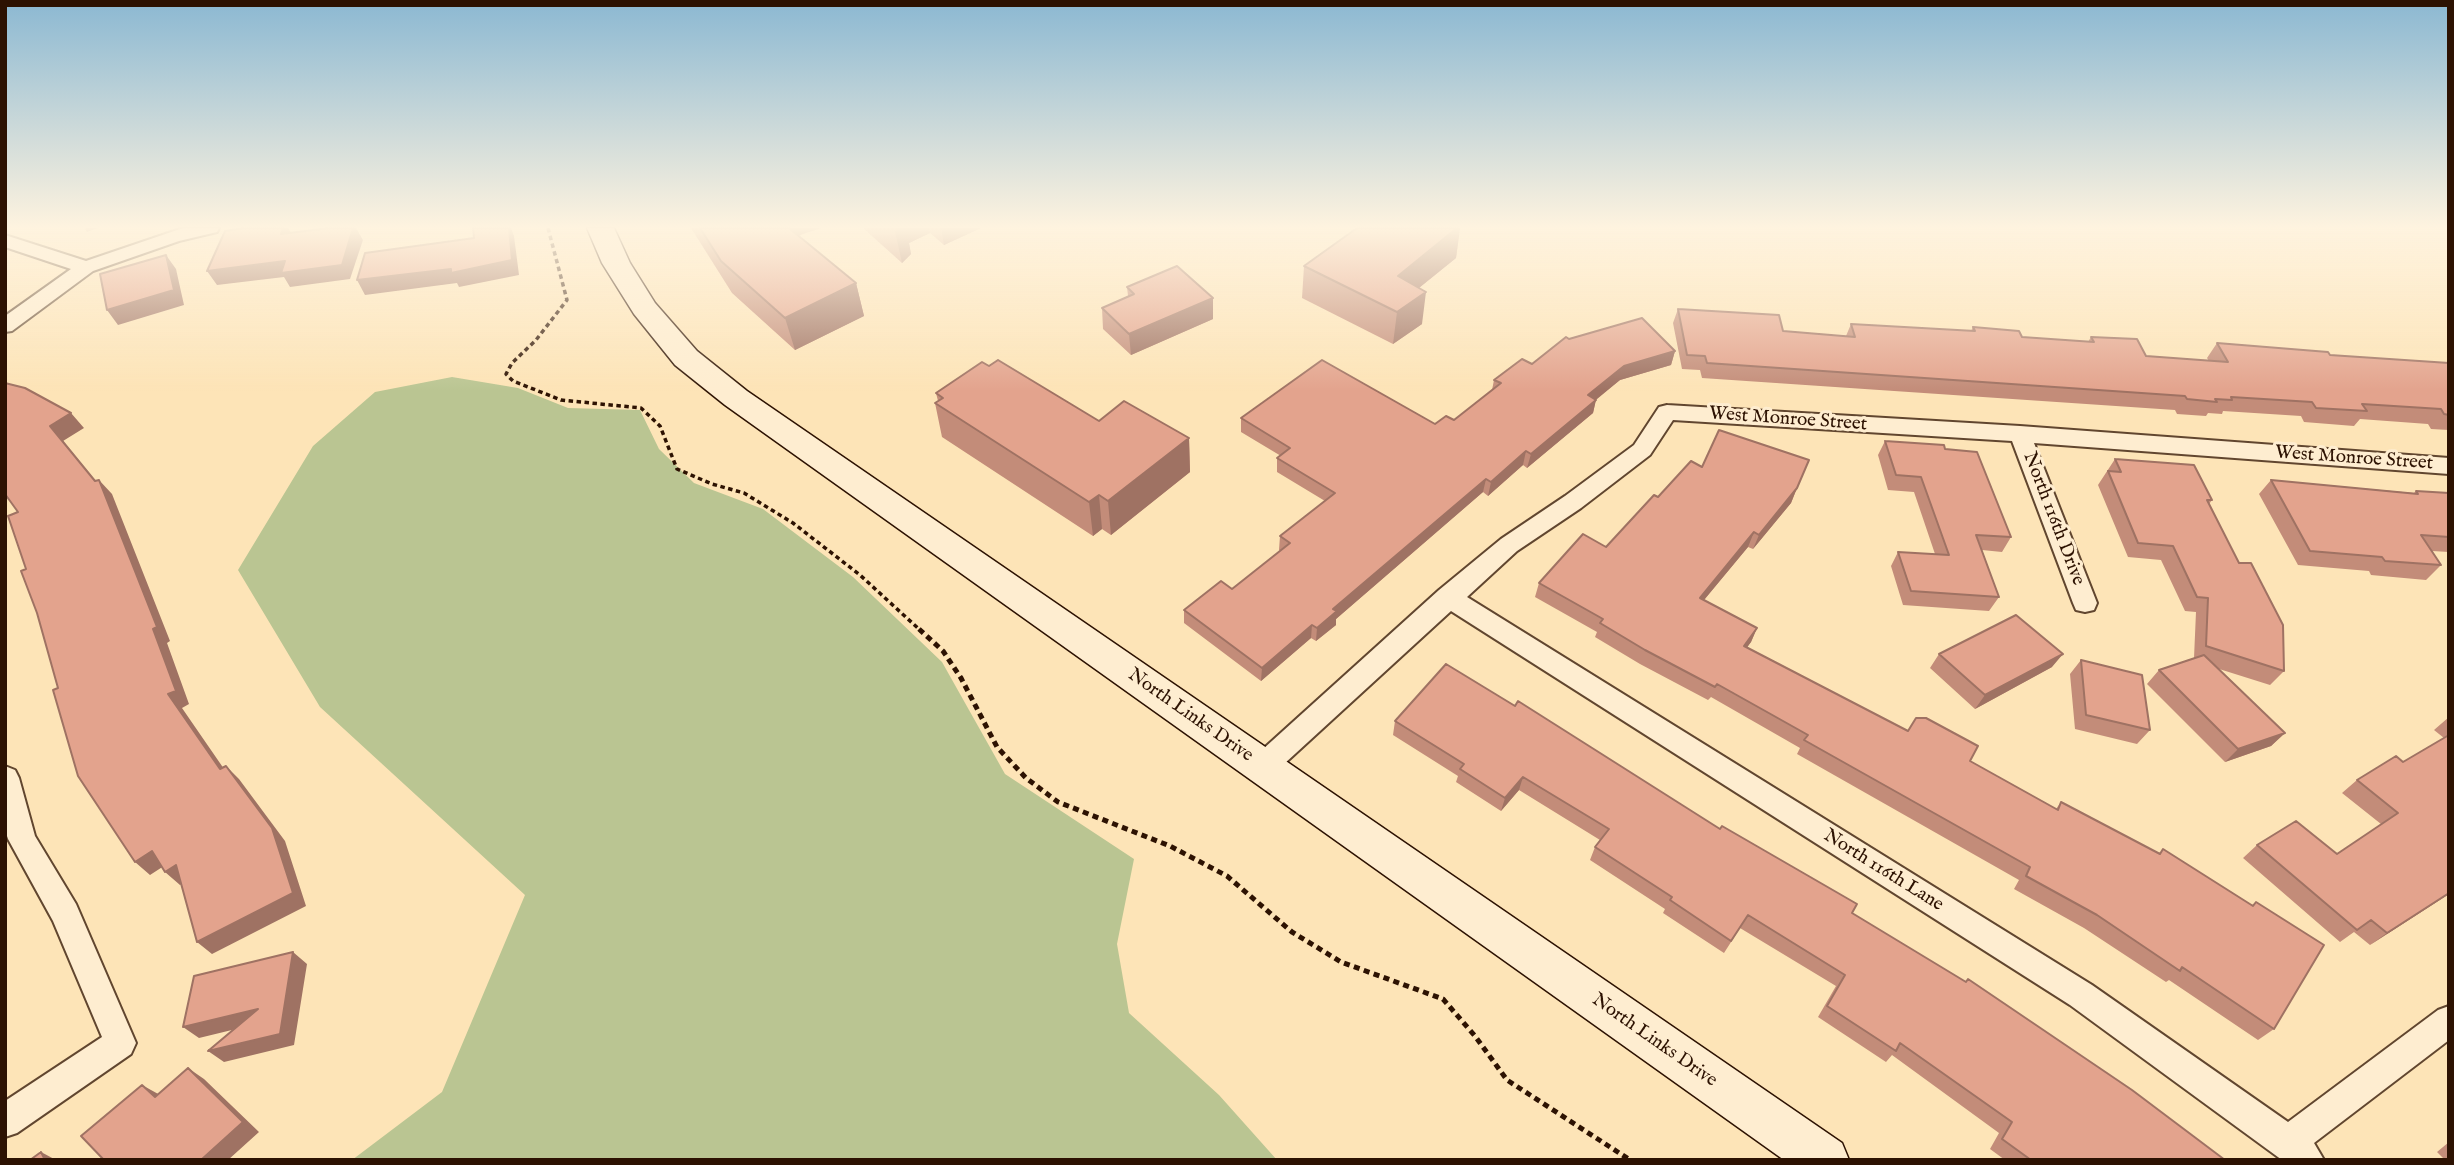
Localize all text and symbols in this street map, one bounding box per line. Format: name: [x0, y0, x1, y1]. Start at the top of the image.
street label: West Monroe Street: [1708, 403, 1868, 437]
street label: West Monroe Street: [2274, 442, 2434, 476]
street label: North 116th Drive: [2017, 449, 2089, 589]
street label: North Links Drive: [1123, 664, 1257, 768]
street label: North 116th Lane: [1819, 825, 1947, 917]
street label: North Links Drive: [1587, 989, 1721, 1093]

